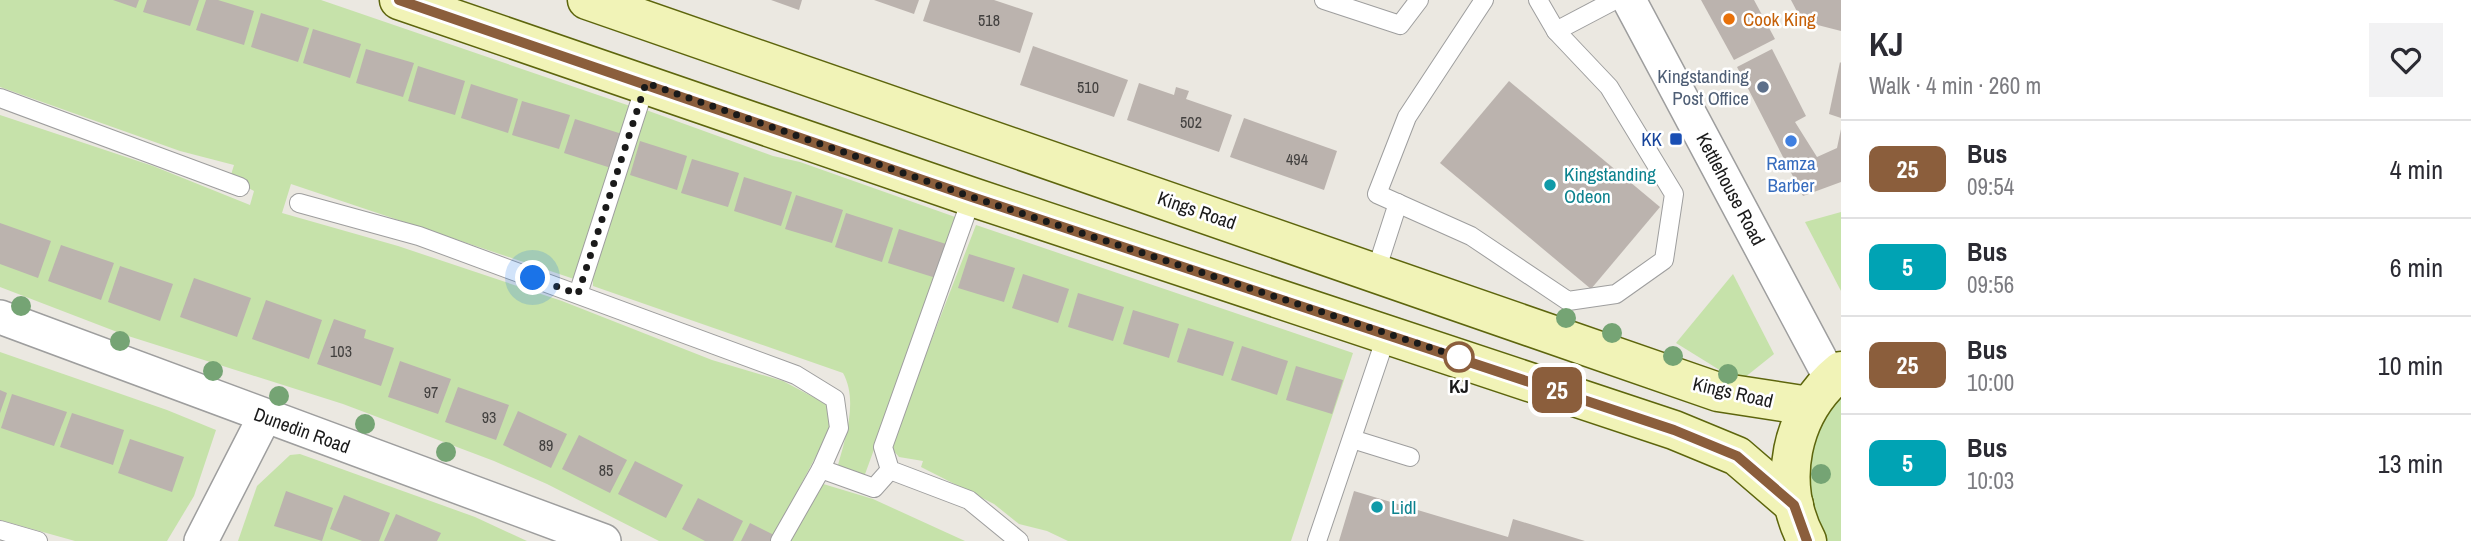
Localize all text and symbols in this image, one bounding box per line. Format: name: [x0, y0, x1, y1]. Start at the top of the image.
place label: Cook King: [1743, 6, 1816, 32]
house number: 518: [978, 9, 1000, 31]
marker: Cook King: [1721, 11, 1737, 27]
text: KJ: [1869, 22, 1904, 66]
button: heart: [2369, 23, 2443, 97]
place label: Kingstanding Post Office: [1657, 63, 1749, 111]
text: Walk · 4 min · 260 m: [1869, 70, 2041, 101]
house number: 510: [1077, 76, 1099, 98]
marker: Kingstanding Post Office: [1755, 79, 1771, 95]
house number: 502: [1180, 111, 1202, 133]
place label: KK: [1641, 126, 1663, 152]
street label: Kettlehouse Road: [1690, 128, 1772, 250]
marker: KK: [1668, 131, 1684, 147]
marker: Ramza Barber: [1783, 133, 1799, 149]
text: Bus: [1967, 136, 2007, 171]
house number: 494: [1286, 148, 1308, 170]
place label: Ramza Barber: [1766, 150, 1816, 198]
text: 4 min: [2390, 152, 2443, 187]
text: 25: [1897, 153, 1918, 185]
place label: Kingstanding Odeon: [1564, 161, 1656, 209]
text: 09:54: [1967, 171, 2014, 202]
marker: Kingstanding Odeon: [1542, 177, 1558, 193]
street label: Kings Road: [1154, 184, 1240, 236]
text: Bus: [1967, 234, 2007, 269]
text: 6 min: [2390, 250, 2443, 285]
text: 5: [1902, 251, 1913, 283]
your location: [515, 260, 550, 295]
text: 09:56: [1967, 269, 2014, 300]
text: Bus: [1967, 332, 2007, 367]
house number: 103: [330, 340, 352, 362]
marker: KJ: [1444, 342, 1474, 372]
text: 10 min: [2378, 348, 2443, 383]
text: 25: [1897, 349, 1918, 381]
line badge: 25: [1526, 367, 1588, 413]
text: 10:00: [1967, 367, 2014, 398]
street label: Kings Road: [1690, 370, 1776, 414]
place label: KJ: [1449, 373, 1469, 399]
text: 25: [1546, 374, 1568, 406]
house number: 97: [424, 381, 438, 403]
street label: Dunedin Road: [250, 401, 354, 459]
house number: 93: [482, 406, 496, 428]
text: Bus: [1967, 430, 2007, 465]
house number: 89: [539, 434, 553, 456]
text: 13 min: [2378, 446, 2443, 481]
text: 5: [1902, 447, 1913, 479]
house number: 85: [599, 459, 613, 481]
text: 10:03: [1967, 465, 2014, 496]
place label: Lidl: [1391, 494, 1416, 520]
marker: Lidl: [1369, 499, 1385, 515]

